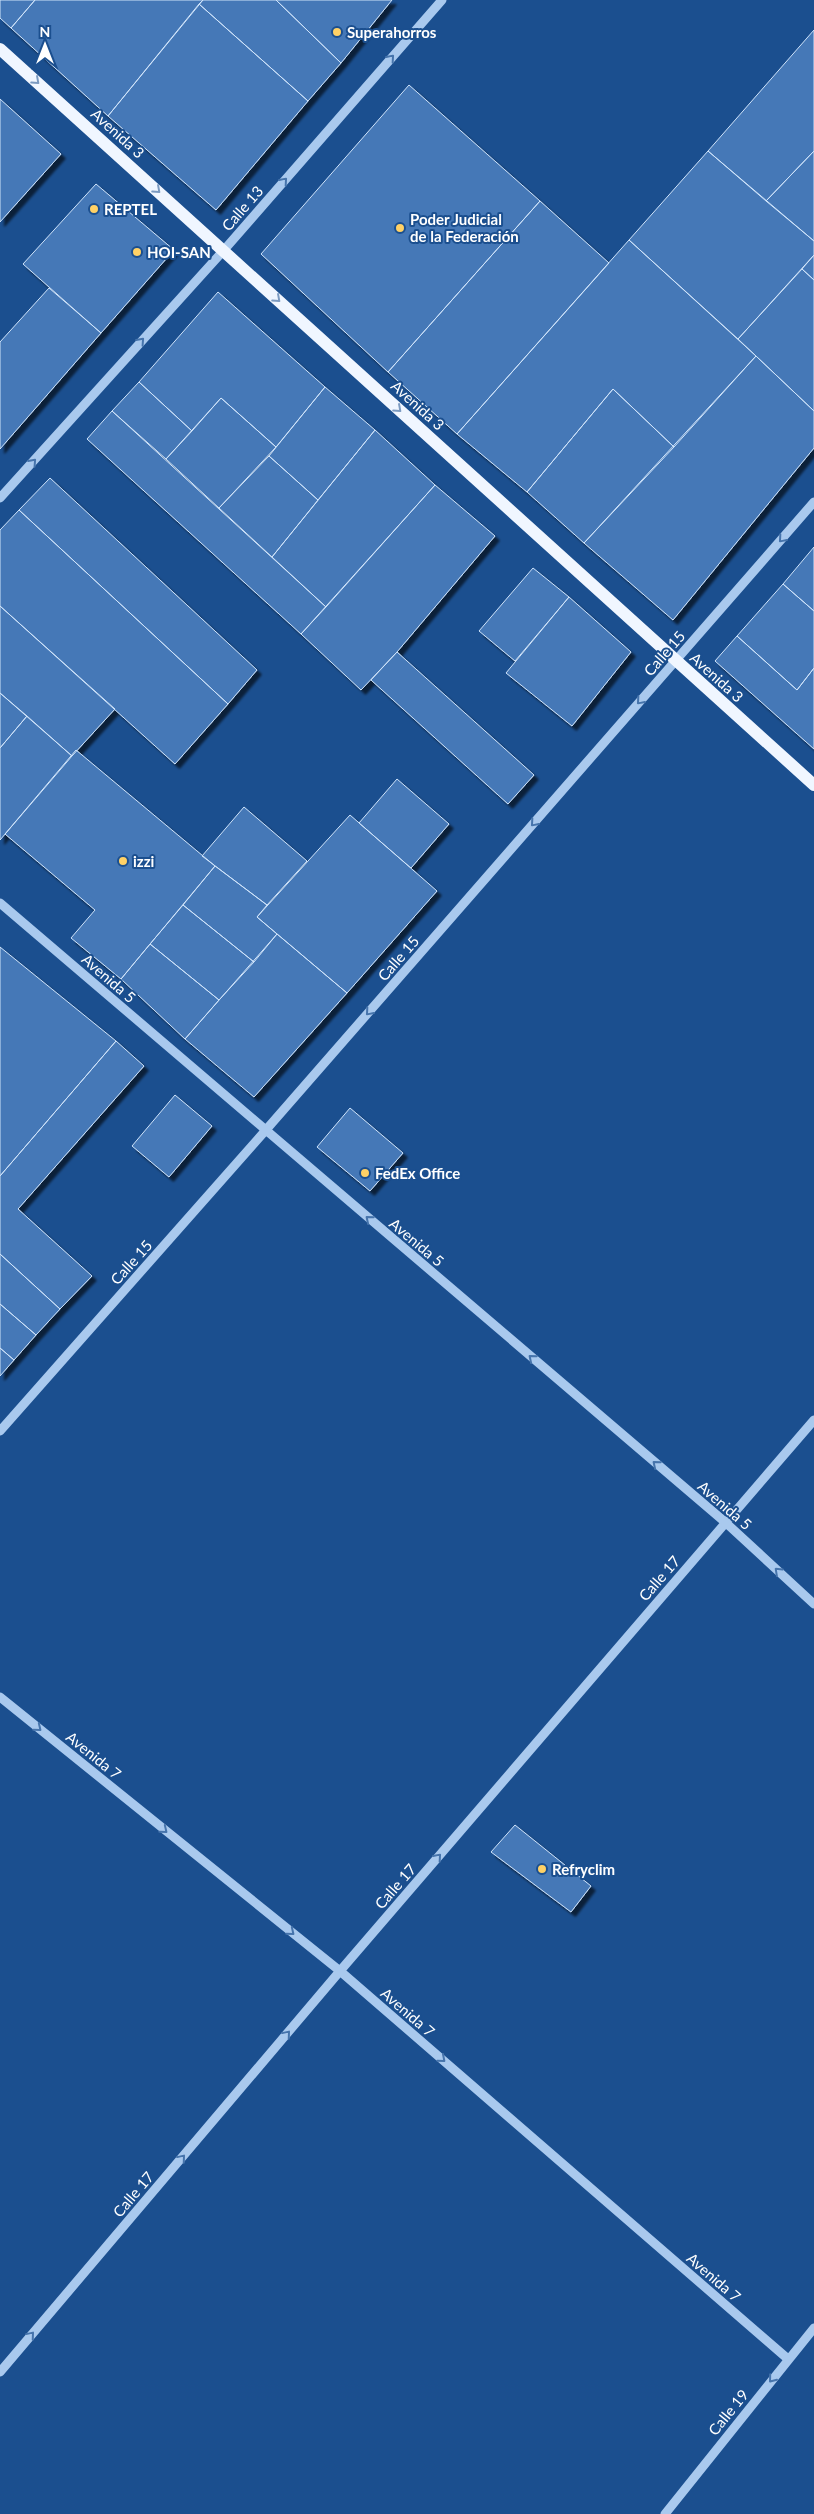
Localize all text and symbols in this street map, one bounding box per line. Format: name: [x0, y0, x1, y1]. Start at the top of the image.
north arrow: [20, 20, 70, 70]
text: N: [40, 23, 50, 40]
place label: Superahorros: [347, 23, 437, 41]
marker: Superahorros: [331, 26, 343, 38]
one-way arrow: [385, 55, 394, 64]
one-way arrow: [31, 75, 40, 84]
street label: Avenida 3: [88, 104, 148, 162]
one-way arrow: [279, 177, 288, 186]
street label: Calle 13: [218, 182, 266, 234]
one-way arrow: [152, 184, 161, 193]
place label: REPTEL: [104, 200, 157, 218]
marker: REPTEL: [88, 203, 100, 215]
place label: Poder Judicial de la Federación: [410, 210, 519, 245]
marker: Poder Judicial de la Federación: [394, 222, 406, 234]
place label: HOI-SAN: [147, 243, 211, 261]
marker: HOI-SAN: [131, 246, 143, 258]
one-way arrow: [272, 293, 281, 302]
one-way arrow: [136, 338, 145, 347]
street label: Avenida 3: [388, 376, 448, 434]
one-way arrow: [392, 403, 401, 412]
one-way arrow: [27, 459, 36, 468]
one-way arrow: [779, 533, 788, 542]
street label: Calle 15: [640, 627, 688, 679]
street label: Avenida 3: [687, 648, 747, 706]
one-way arrow: [637, 695, 646, 704]
one-way arrow: [530, 818, 539, 827]
place label: izzi: [133, 852, 155, 870]
marker: izzi: [117, 855, 129, 867]
street label: Calle 15: [374, 932, 422, 984]
street label: Avenida 5: [78, 950, 140, 1006]
one-way arrow: [366, 1006, 375, 1015]
place label: FedEx Office: [375, 1164, 460, 1182]
marker: FedEx Office: [359, 1167, 371, 1179]
street label: Avenida 5: [386, 1214, 448, 1270]
one-way arrow: [365, 1216, 374, 1225]
street label: Calle 15: [106, 1236, 156, 1288]
one-way arrow: [529, 1355, 538, 1364]
one-way arrow: [653, 1460, 662, 1469]
street label: Avenida 5: [694, 1477, 756, 1533]
street label: Calle 17: [635, 1552, 684, 1604]
one-way arrow: [775, 1568, 784, 1577]
one-way arrow: [32, 1722, 41, 1730]
street label: Avenida 7: [63, 1727, 125, 1783]
one-way arrow: [159, 1824, 168, 1833]
one-way arrow: [432, 1854, 440, 1863]
street label: Calle 17: [371, 1860, 420, 1912]
place label: Refryclim: [552, 1860, 615, 1878]
marker: Refryclim: [536, 1863, 548, 1875]
one-way arrow: [285, 1926, 294, 1934]
street label: Avenida 7: [377, 1984, 439, 2040]
one-way arrow: [281, 2030, 290, 2039]
one-way arrow: [436, 2054, 445, 2063]
one-way arrow: [176, 2154, 185, 2163]
street label: Calle 17: [109, 2167, 157, 2220]
street label: Avenida 7: [683, 2249, 745, 2305]
one-way arrow: [26, 2332, 35, 2341]
one-way arrow: [769, 2373, 778, 2383]
street label: Calle 19: [704, 2385, 752, 2439]

